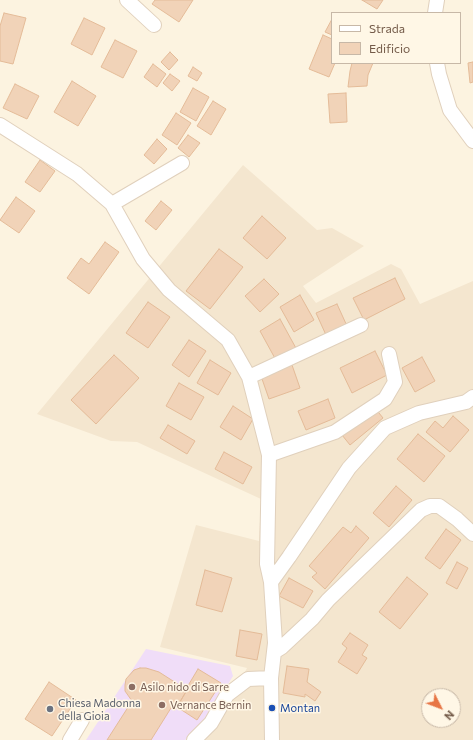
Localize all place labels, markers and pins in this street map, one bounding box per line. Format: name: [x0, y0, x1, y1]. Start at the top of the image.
place label: Asilo nido di Sarre: [140, 680, 229, 694]
marker: Asilo nido di Sarre: [127, 682, 137, 692]
place label: Chiesa Madonna della Gioia: [58, 696, 141, 722]
place label: Vernance Bernin: [170, 698, 251, 712]
marker: Vernance Bernin: [157, 700, 167, 710]
place label: Montan: [280, 701, 320, 715]
marker: Montan: [267, 703, 277, 713]
marker: Chiesa Madonna della Gioia: [45, 704, 55, 714]

